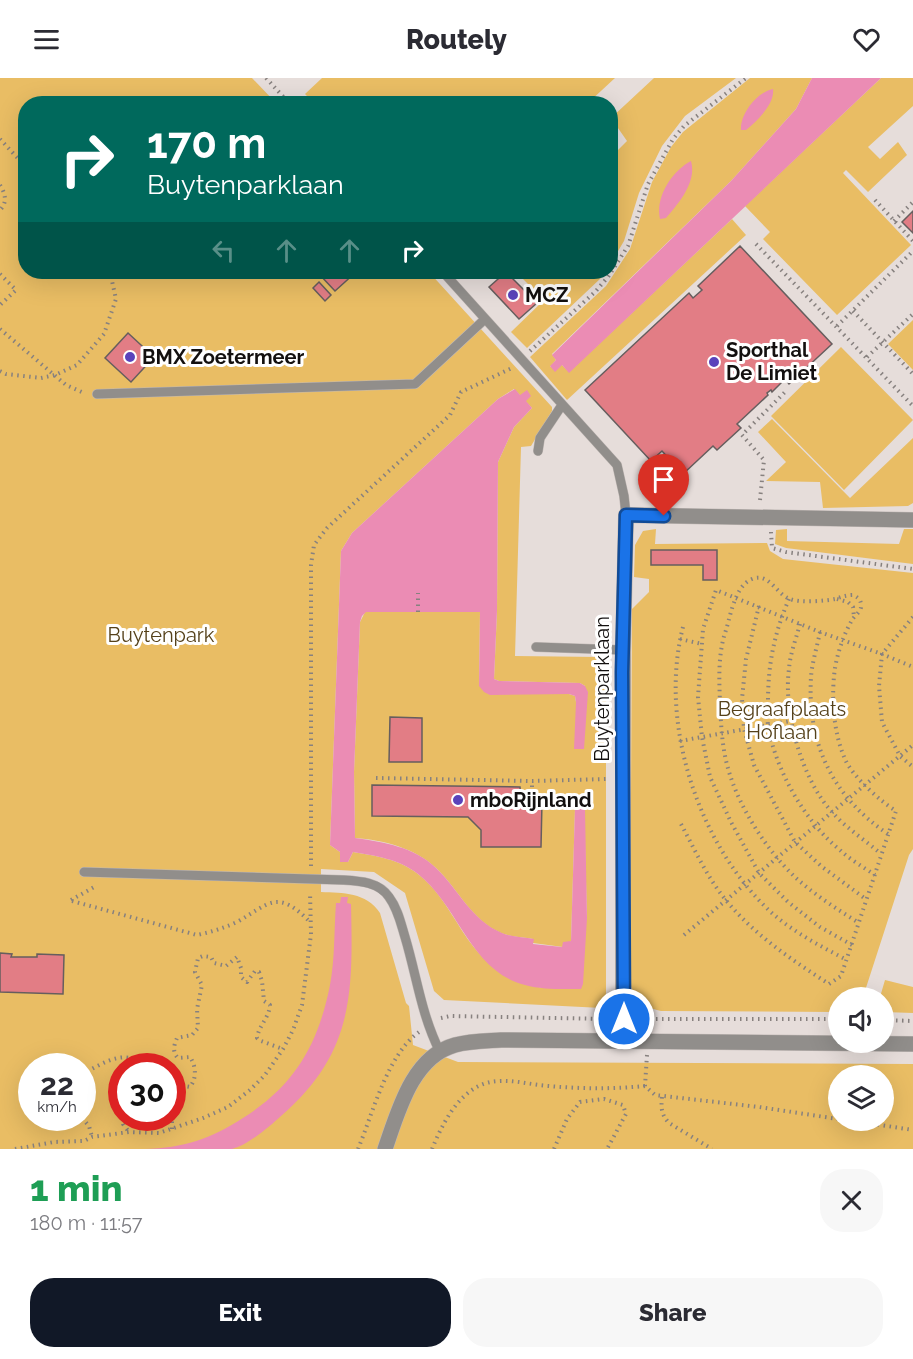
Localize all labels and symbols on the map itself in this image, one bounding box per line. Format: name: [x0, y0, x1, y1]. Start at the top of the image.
place label: MCZ: [525, 283, 569, 307]
marker: MCZ: [506, 288, 520, 302]
place label: Sporthal De Limiet: [726, 338, 817, 385]
place label: BMX Zoetermeer: [142, 345, 305, 369]
marker: BMX Zoetermeer: [123, 350, 137, 364]
marker: Sporthal De Limiet: [707, 355, 721, 369]
pin: [638, 454, 689, 516]
street label: Buytenparklaan: [590, 616, 614, 762]
park label: Buytenpark: [108, 623, 215, 647]
park label: Begraafplaats Hoflaan: [718, 697, 846, 744]
place label: mboRijnland: [470, 788, 592, 812]
marker: mboRijnland: [451, 793, 465, 807]
position arrow: [592, 987, 656, 1051]
speed limit sign: 30: [108, 1053, 186, 1131]

